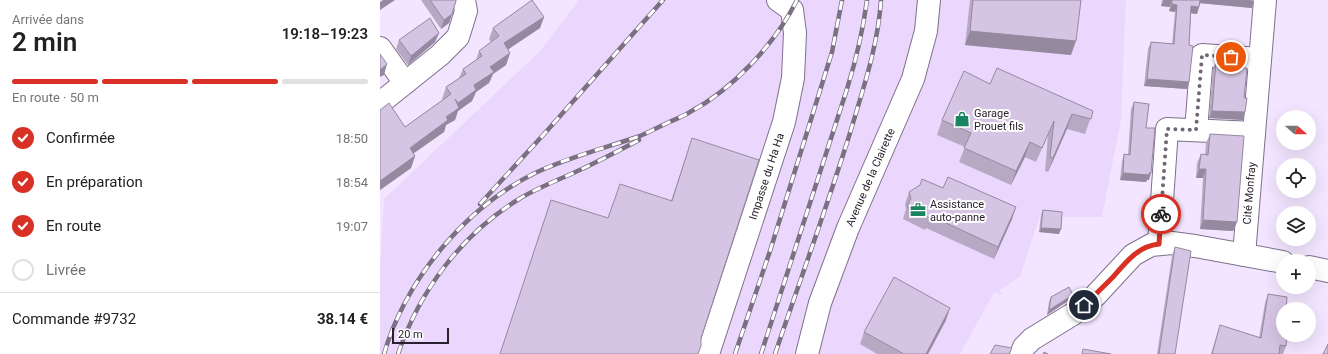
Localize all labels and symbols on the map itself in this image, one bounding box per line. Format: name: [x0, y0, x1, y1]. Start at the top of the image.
pin: [1214, 40, 1248, 74]
place label: Garage Prouet fils: [974, 107, 1024, 133]
shop icon: Garage Prouet fils: [953, 110, 971, 128]
north arrow: [1276, 110, 1316, 150]
street label: Avenue de la Clairette: [843, 126, 897, 229]
street label: Impasse du Ha Ha: [746, 131, 786, 221]
street label: Cité Monfray: [1240, 161, 1258, 225]
courier: [1141, 194, 1181, 234]
place label: Assistance auto-panne: [930, 198, 985, 224]
office icon: Assistance auto-panne: [909, 201, 927, 219]
pin: [1067, 288, 1101, 322]
scale bar: [392, 326, 449, 345]

